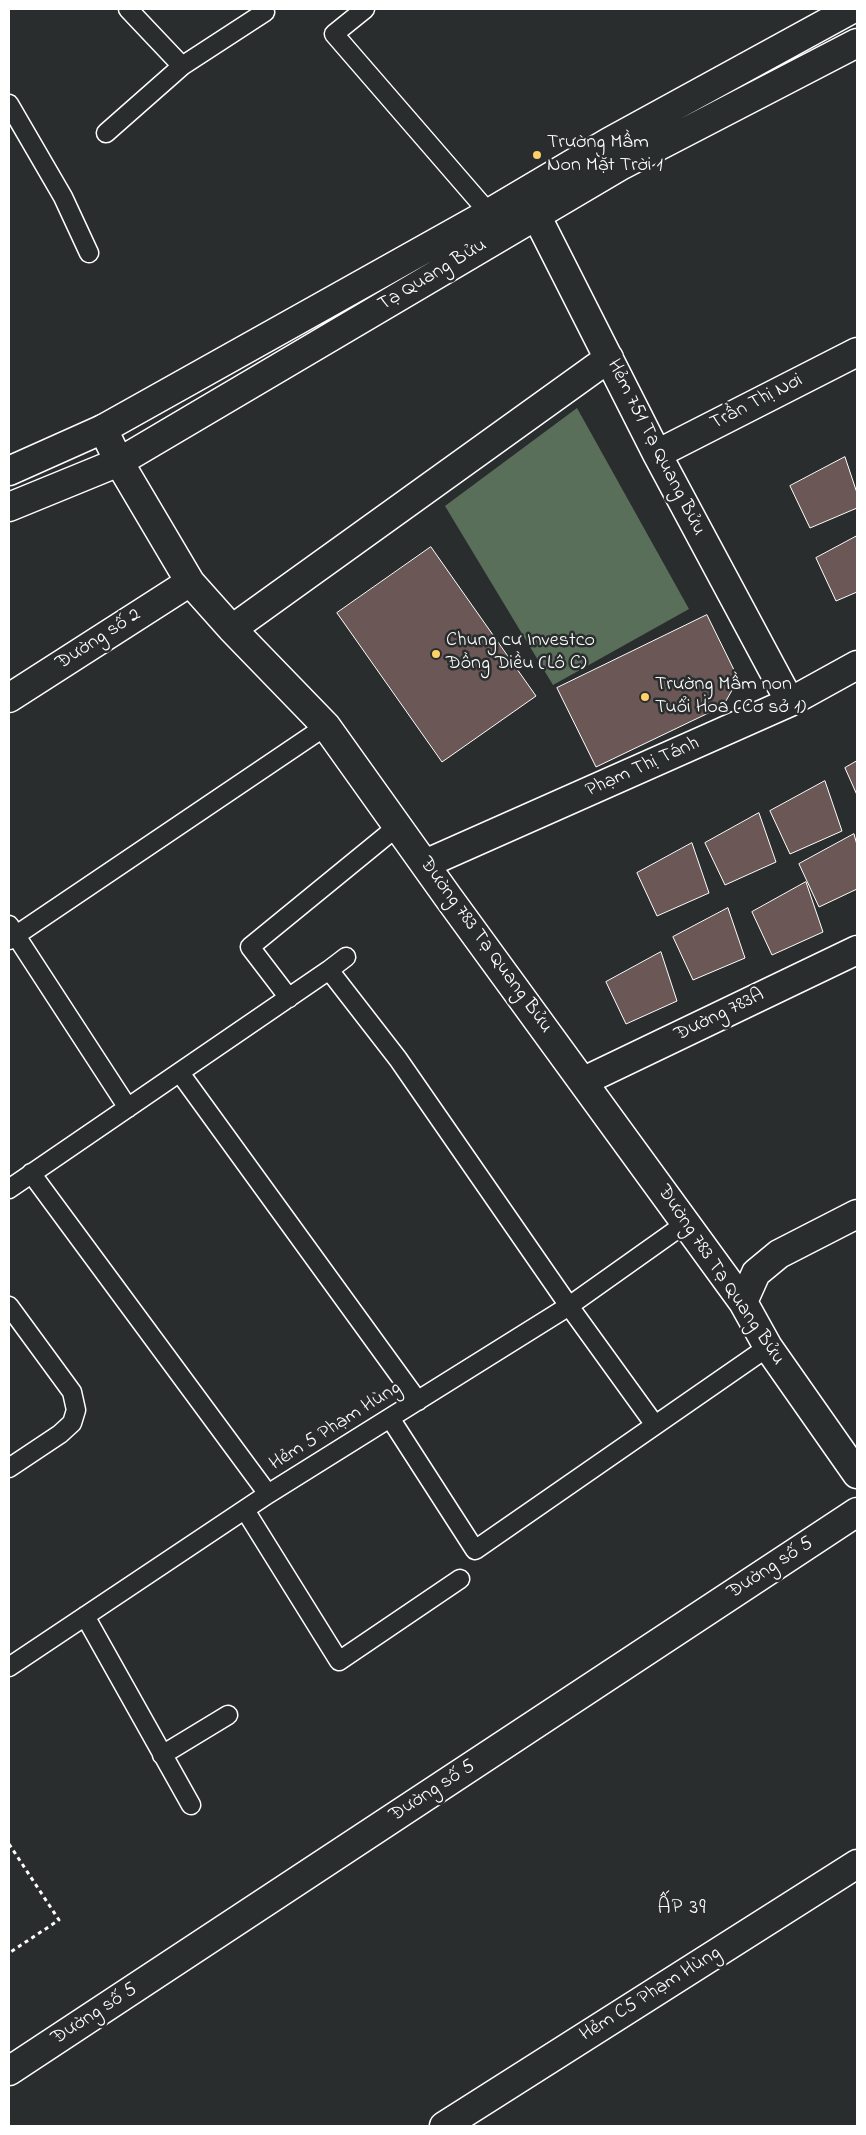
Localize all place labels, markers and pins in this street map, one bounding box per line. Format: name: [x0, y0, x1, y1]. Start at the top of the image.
place label: Trường Mầm Non Mặt Trời 1: [547, 132, 663, 179]
marker: Trường Mầm Non Mặt Trời 1: [531, 149, 543, 161]
place label: Chung cư Investco Đồng Diều (Lô C): [446, 630, 595, 677]
marker: Chung cư Investco Đồng Diều (Lô C): [430, 648, 442, 660]
place label: Trường Mầm non Tuổi Hoa (Cơ sở 1): [655, 674, 806, 721]
marker: Trường Mầm non Tuổi Hoa (Cơ sở 1): [639, 691, 651, 703]

